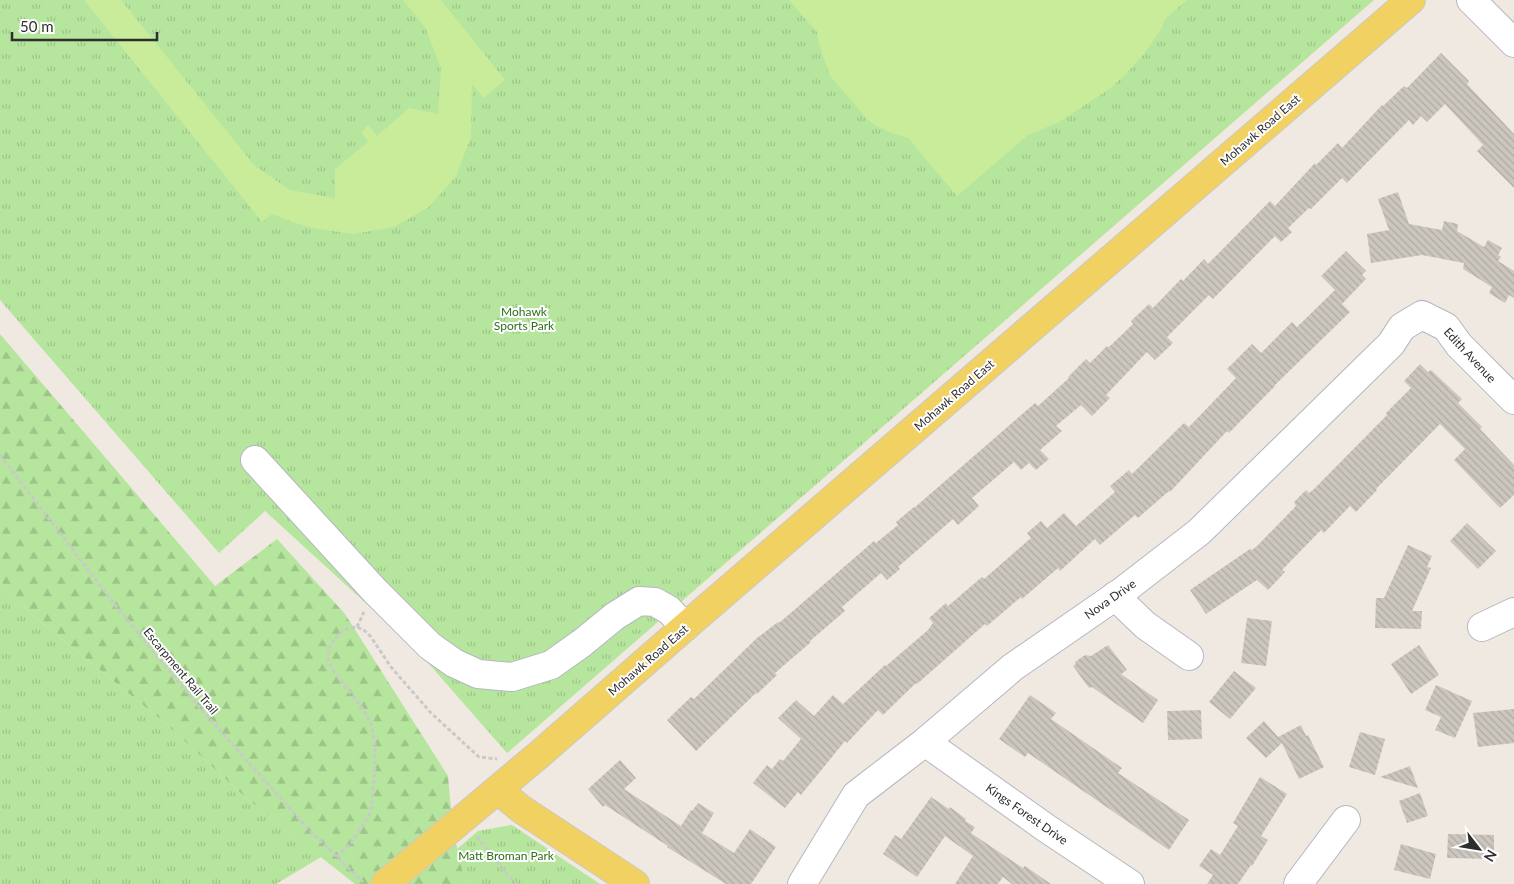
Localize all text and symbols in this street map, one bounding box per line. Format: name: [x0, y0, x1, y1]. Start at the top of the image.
scale bar: [12, 10, 158, 42]
text: 50 m: [20, 17, 54, 35]
street label: Mohawk Road East: [1217, 91, 1304, 169]
park label: Mohawk Sports Park: [494, 304, 555, 333]
street label: Edith Avenue: [1441, 324, 1499, 386]
street label: Mohawk Road East: [911, 356, 998, 434]
street label: Nova Drive: [1081, 576, 1139, 622]
street label: Mohawk Road East: [605, 621, 692, 699]
street label: Escarpment Rail Trail: [140, 625, 222, 717]
street label: Kings Forest Drive: [983, 780, 1071, 848]
north arrow: [1454, 824, 1504, 874]
text: N: [1481, 847, 1501, 865]
park label: Matt Broman Park: [458, 848, 555, 863]

